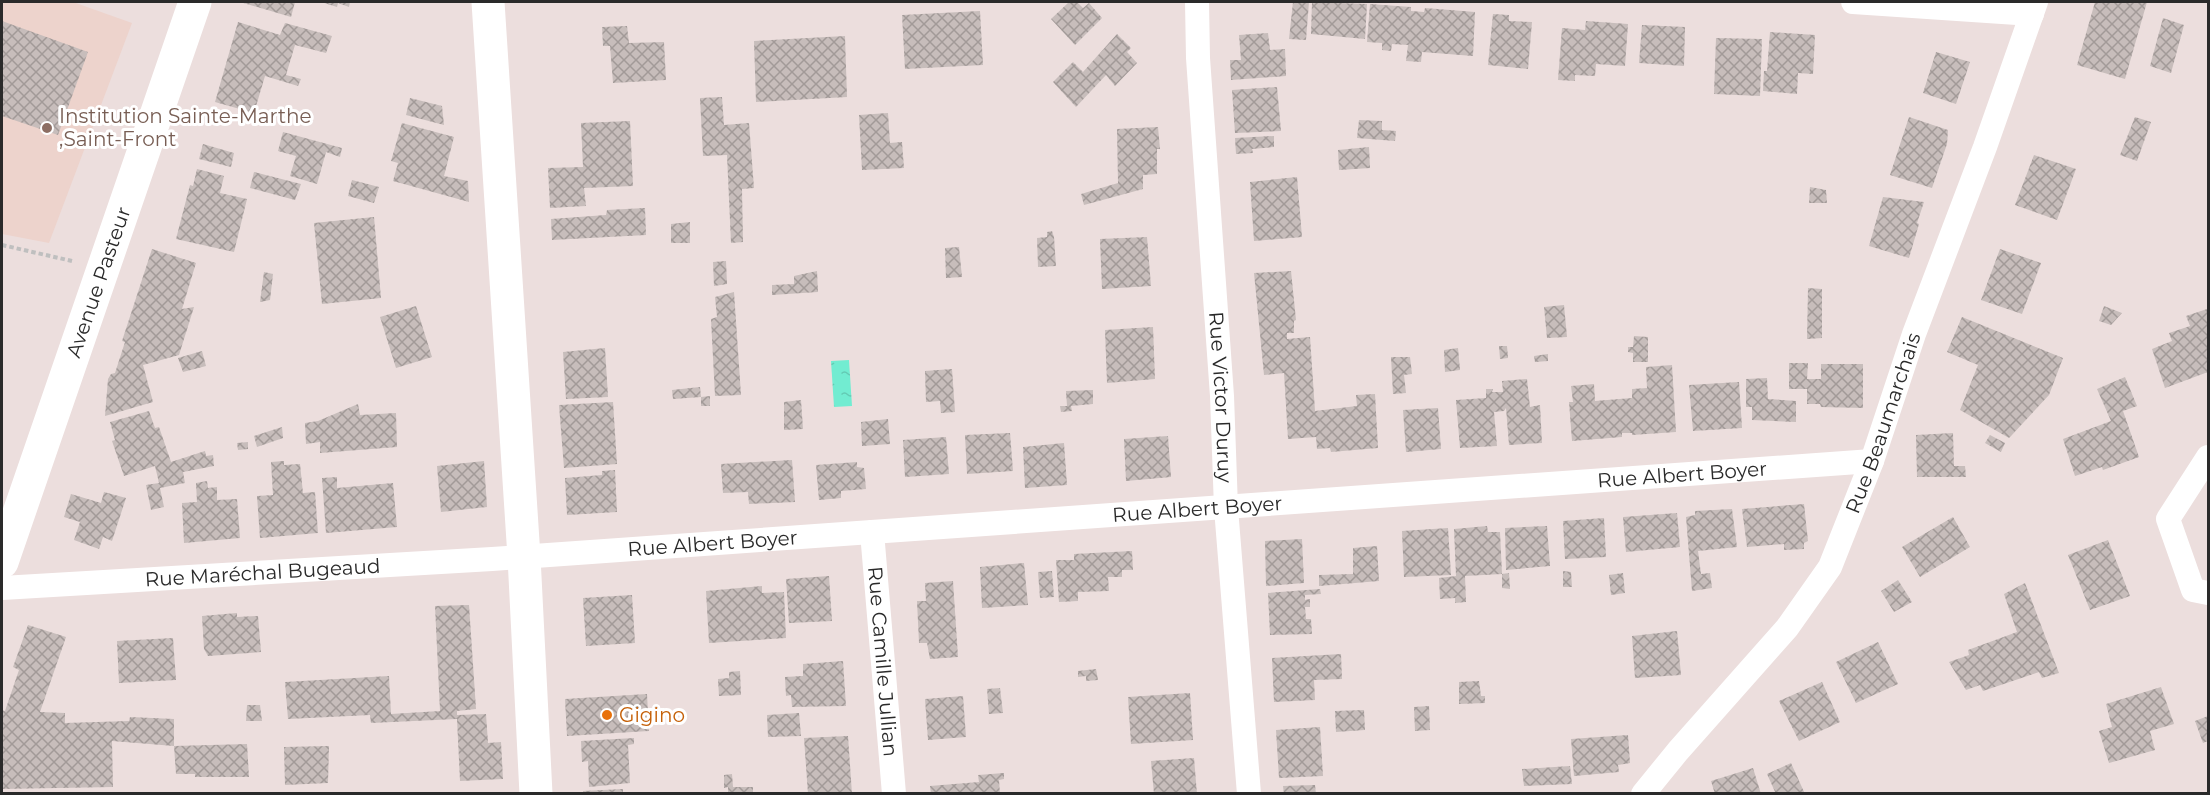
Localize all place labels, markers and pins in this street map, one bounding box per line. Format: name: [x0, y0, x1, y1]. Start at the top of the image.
place label: Institution Sainte-Marthe ,Saint-Front: [59, 104, 312, 151]
marker: Institution Sainte-Marthe ,Saint-Front: [40, 121, 54, 135]
place label: Gigino: [619, 703, 685, 727]
marker: Gigino: [600, 708, 614, 722]

